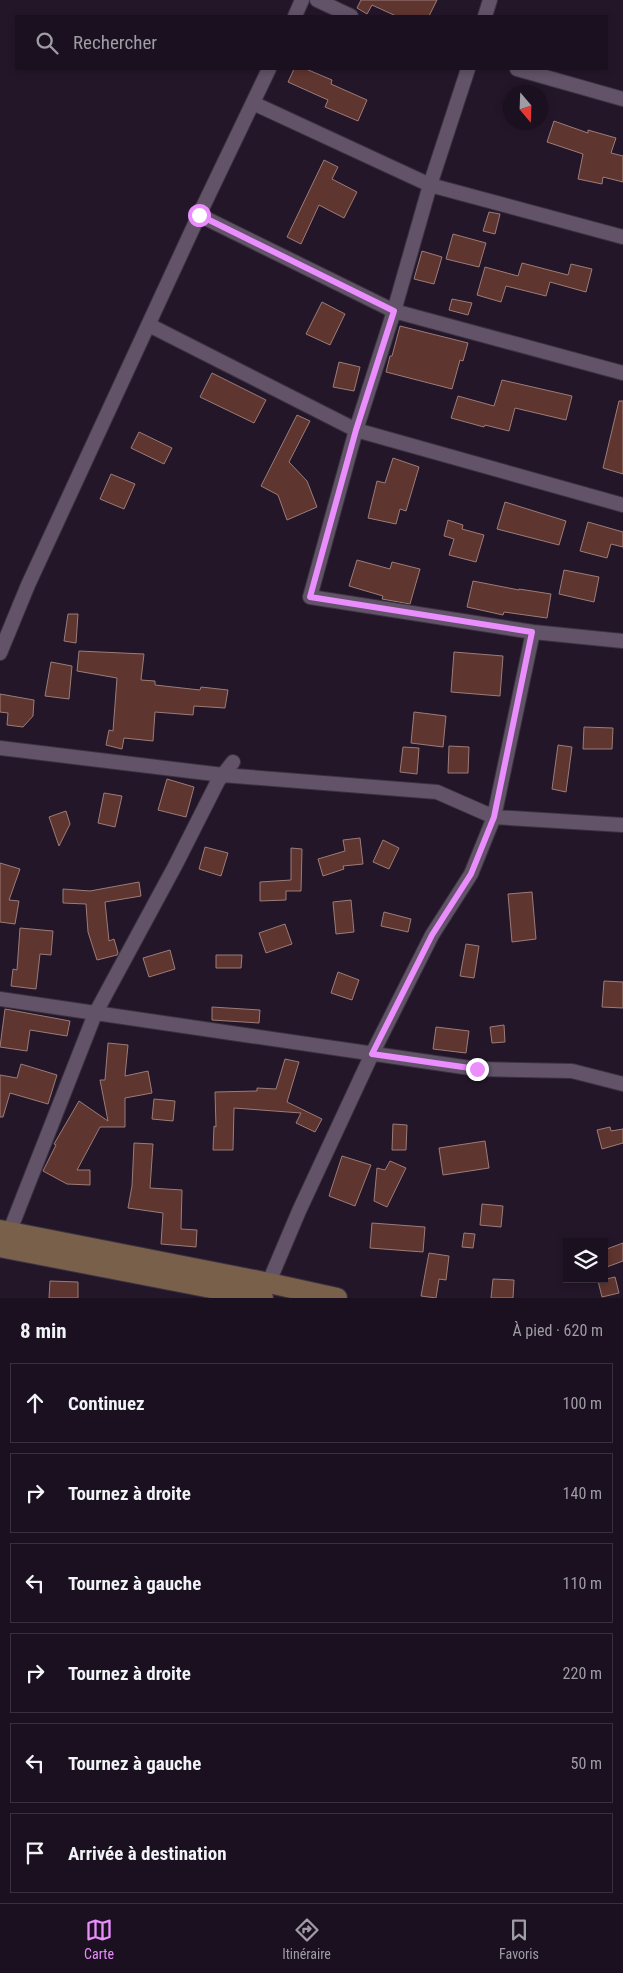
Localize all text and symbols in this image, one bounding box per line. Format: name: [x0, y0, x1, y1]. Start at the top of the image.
search box: [15, 15, 608, 70]
icon: search: [33, 29, 61, 57]
text: Rechercher: [73, 31, 157, 54]
north arrow: [503, 85, 548, 130]
route start: [188, 204, 211, 227]
route end: [466, 1058, 489, 1081]
map controls: [563, 1238, 608, 1283]
button: layers: [563, 1238, 608, 1283]
text: 8 min: [20, 1319, 67, 1343]
text: À pied · 620 m: [512, 1321, 603, 1340]
icon: ahead: [21, 1389, 49, 1417]
text: Continuez: [68, 1392, 145, 1415]
text: 100 m: [563, 1394, 602, 1413]
icon: right: [21, 1479, 49, 1507]
text: Tournez à droite: [68, 1482, 191, 1505]
text: 140 m: [563, 1484, 602, 1503]
icon: left: [21, 1569, 49, 1597]
text: Tournez à gauche: [68, 1572, 201, 1595]
text: 110 m: [563, 1574, 602, 1593]
icon: right: [21, 1659, 49, 1687]
text: Tournez à droite: [68, 1662, 191, 1685]
text: 220 m: [563, 1664, 602, 1683]
icon: left: [21, 1749, 49, 1777]
text: Tournez à gauche: [68, 1752, 201, 1775]
text: 50 m: [570, 1754, 602, 1773]
icon: arrive: [21, 1839, 49, 1867]
text: Arrivée à destination: [68, 1842, 227, 1865]
tab: Carte: [84, 1916, 114, 1962]
tab: Itinéraire: [282, 1916, 331, 1962]
tab: Favoris: [499, 1916, 539, 1962]

